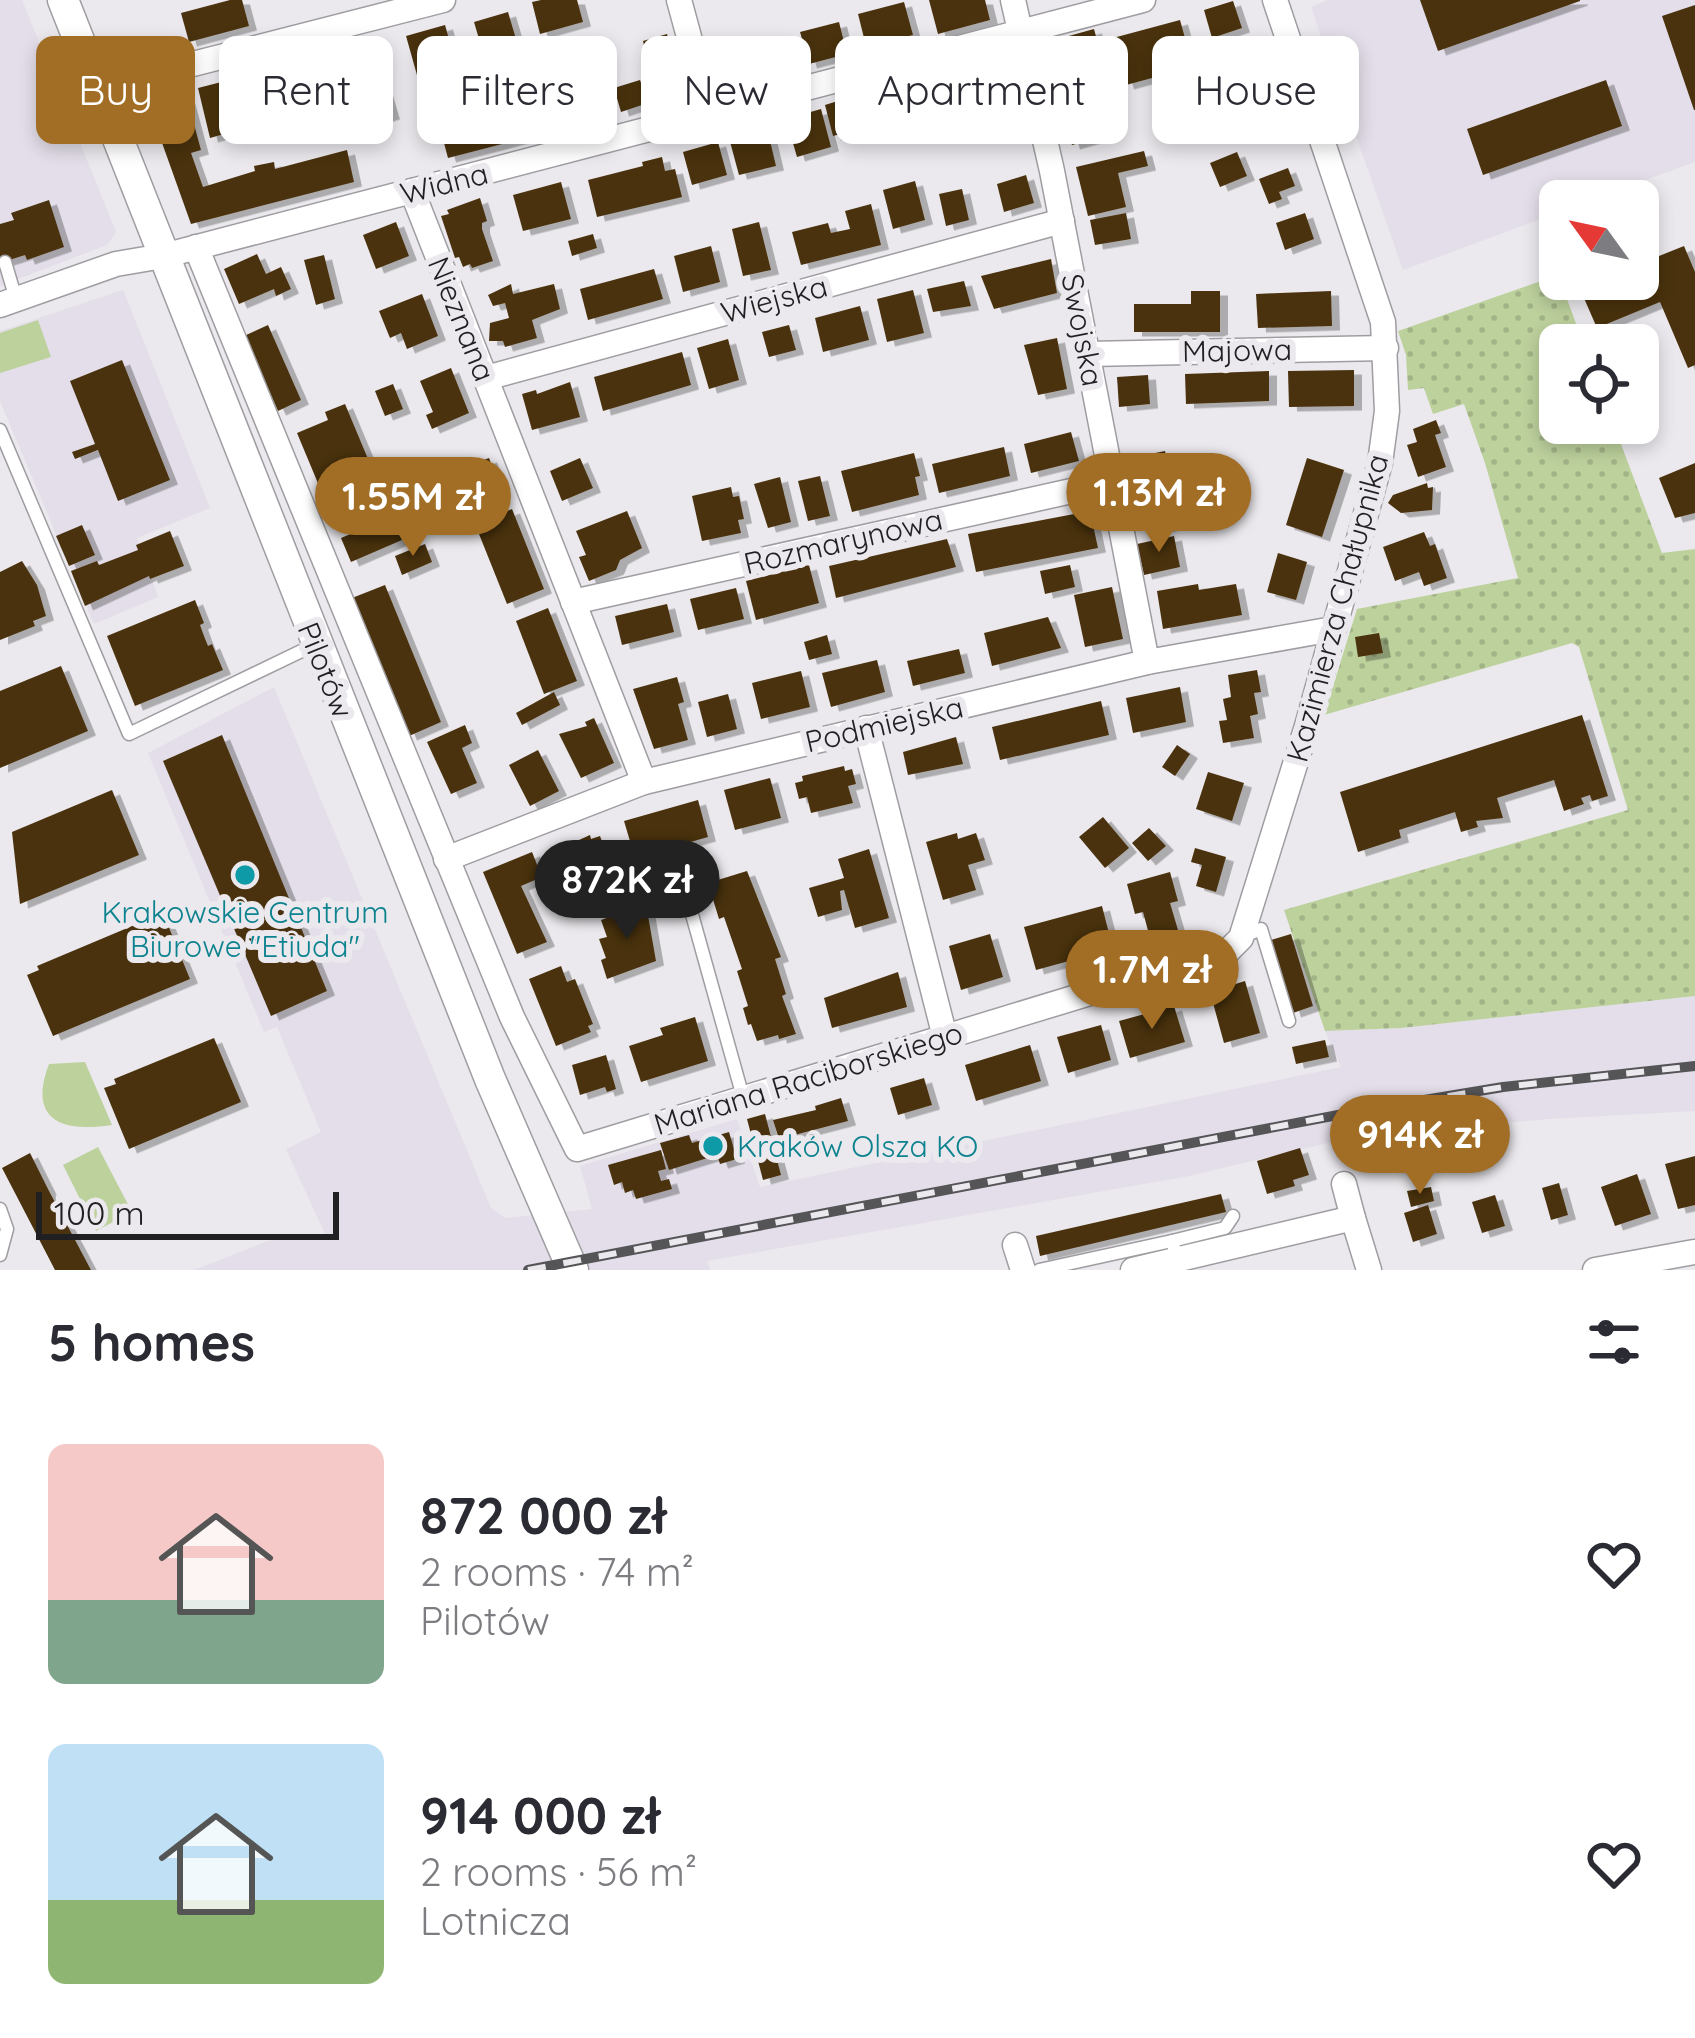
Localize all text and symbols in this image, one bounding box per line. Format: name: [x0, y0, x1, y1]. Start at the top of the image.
chip: Buy: [36, 36, 195, 144]
chip: Rent: [219, 36, 393, 144]
chip: Filters: [417, 36, 617, 144]
chip: New: [641, 36, 811, 144]
chip: Apartment: [835, 36, 1128, 144]
chip: House: [1152, 36, 1359, 144]
street label: Widna: [396, 154, 492, 212]
north arrow: [1539, 180, 1659, 300]
map controls: [1539, 180, 1659, 444]
street label: Nieznana: [420, 251, 504, 387]
street label: Wiejska: [717, 267, 831, 331]
street label: Swojska: [1053, 271, 1113, 389]
button: locate: [1539, 324, 1659, 444]
street label: Majowa: [1182, 330, 1292, 370]
street label: Kazimierza Chałupnika: [1278, 450, 1396, 766]
pin: 1.13M zł: [1035, 453, 1283, 555]
pin: 1.55M zł: [289, 457, 537, 559]
text: 1.13M zł: [1093, 467, 1225, 516]
text: 1.55M zł: [342, 471, 484, 520]
street label: Rozmarynowa: [740, 500, 946, 582]
street label: Pilotów: [290, 617, 362, 723]
street label: Podmiejska: [801, 687, 967, 761]
pin: 872K zł: [516, 840, 738, 942]
text: 872K zł: [562, 854, 692, 903]
marker: Krakowskie Centrum Biurowe "Etiuda": [232, 862, 258, 888]
place label: Krakowskie Centrum Biurowe "Etiuda": [101, 893, 389, 965]
pin: 1.7M zł: [1041, 930, 1263, 1032]
text: 1.7M zł: [1093, 944, 1211, 993]
street label: Mariana Raciborskiego: [649, 1013, 967, 1143]
pin: 914K zł: [1309, 1095, 1531, 1197]
text: 914K zł: [1357, 1109, 1483, 1158]
place label: Kraków Olsza KO: [737, 1127, 978, 1165]
marker: Kraków Olsza KO: [700, 1133, 726, 1159]
scale bar: [36, 1186, 339, 1239]
text: 100 m: [54, 1192, 145, 1233]
icon: filters: [1581, 1309, 1647, 1375]
text: 5 homes: [48, 1310, 255, 1374]
text: 872 000 zł: [420, 1483, 666, 1547]
icon: home: [144, 1492, 288, 1636]
icon: heart: [1581, 1531, 1647, 1597]
text: 2 rooms · 74 m²: [420, 1547, 694, 1596]
text: Pilotów: [420, 1596, 550, 1645]
text: 914 000 zł: [420, 1783, 660, 1847]
icon: home: [144, 1792, 288, 1936]
icon: heart: [1581, 1831, 1647, 1897]
text: 2 rooms · 56 m²: [420, 1847, 697, 1896]
text: Lotnicza: [420, 1896, 571, 1945]

